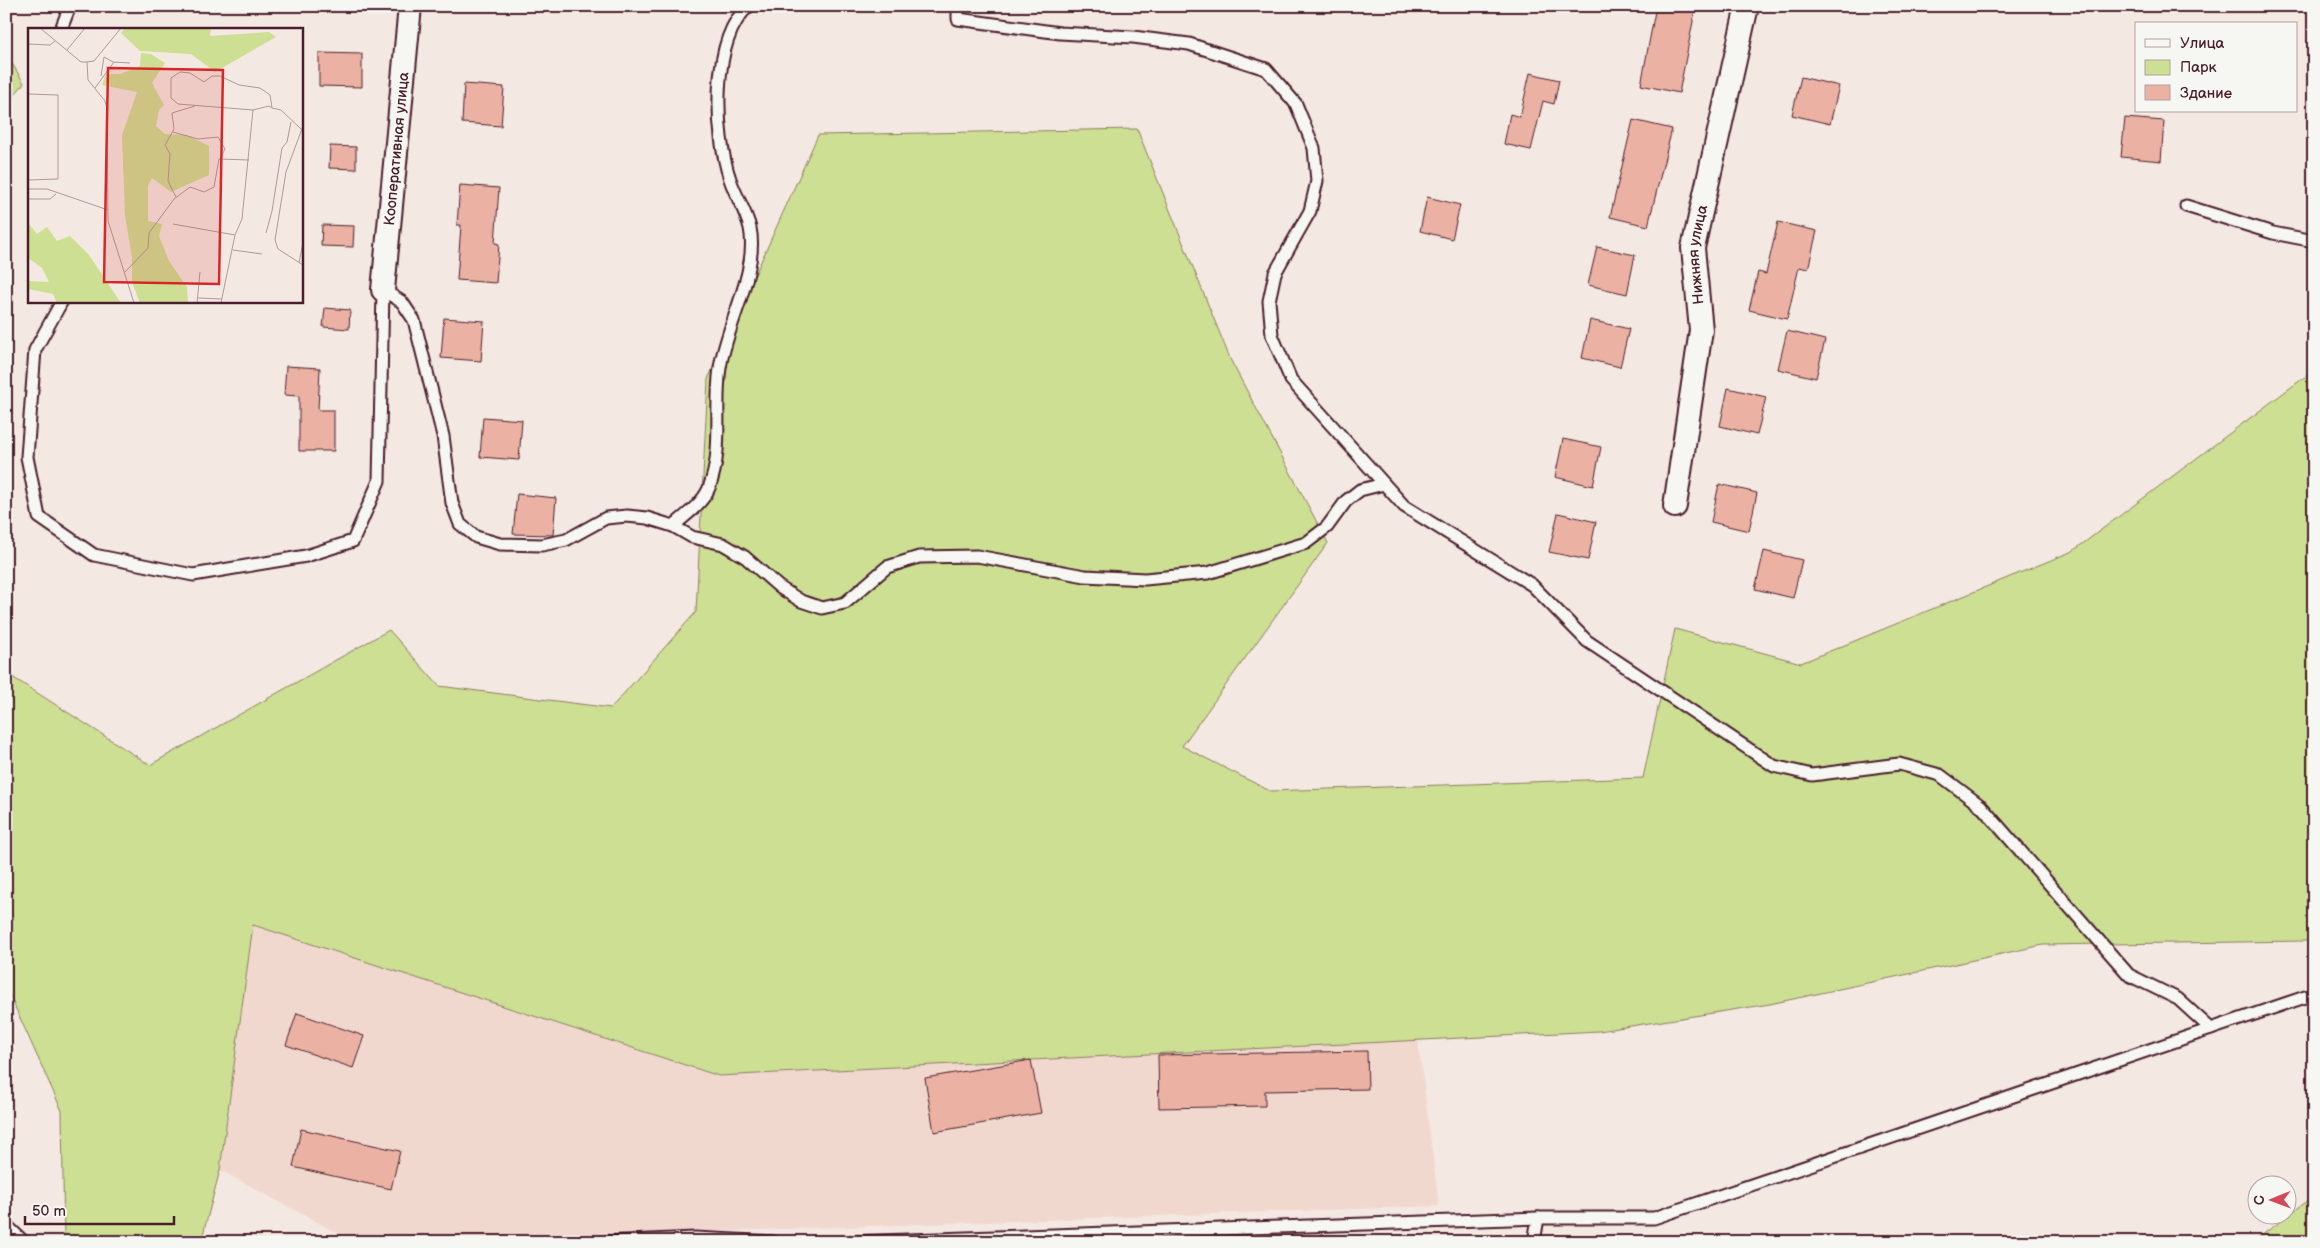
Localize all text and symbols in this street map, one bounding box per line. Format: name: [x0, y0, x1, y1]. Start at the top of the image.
legend: [2135, 22, 2298, 112]
inset map: [28, 28, 302, 302]
text: Улица: [2180, 34, 2225, 53]
text: Парк: [2180, 58, 2217, 77]
street label: Кооперативная улица: [380, 71, 414, 226]
text: Здание: [2180, 84, 2232, 103]
street label: Нижняя улица: [1684, 203, 1712, 305]
north arrow: [2248, 1176, 2298, 1226]
scale bar: [25, 1193, 174, 1225]
text: С: [2251, 1195, 2268, 1205]
text: 50 m: [32, 1202, 66, 1221]

